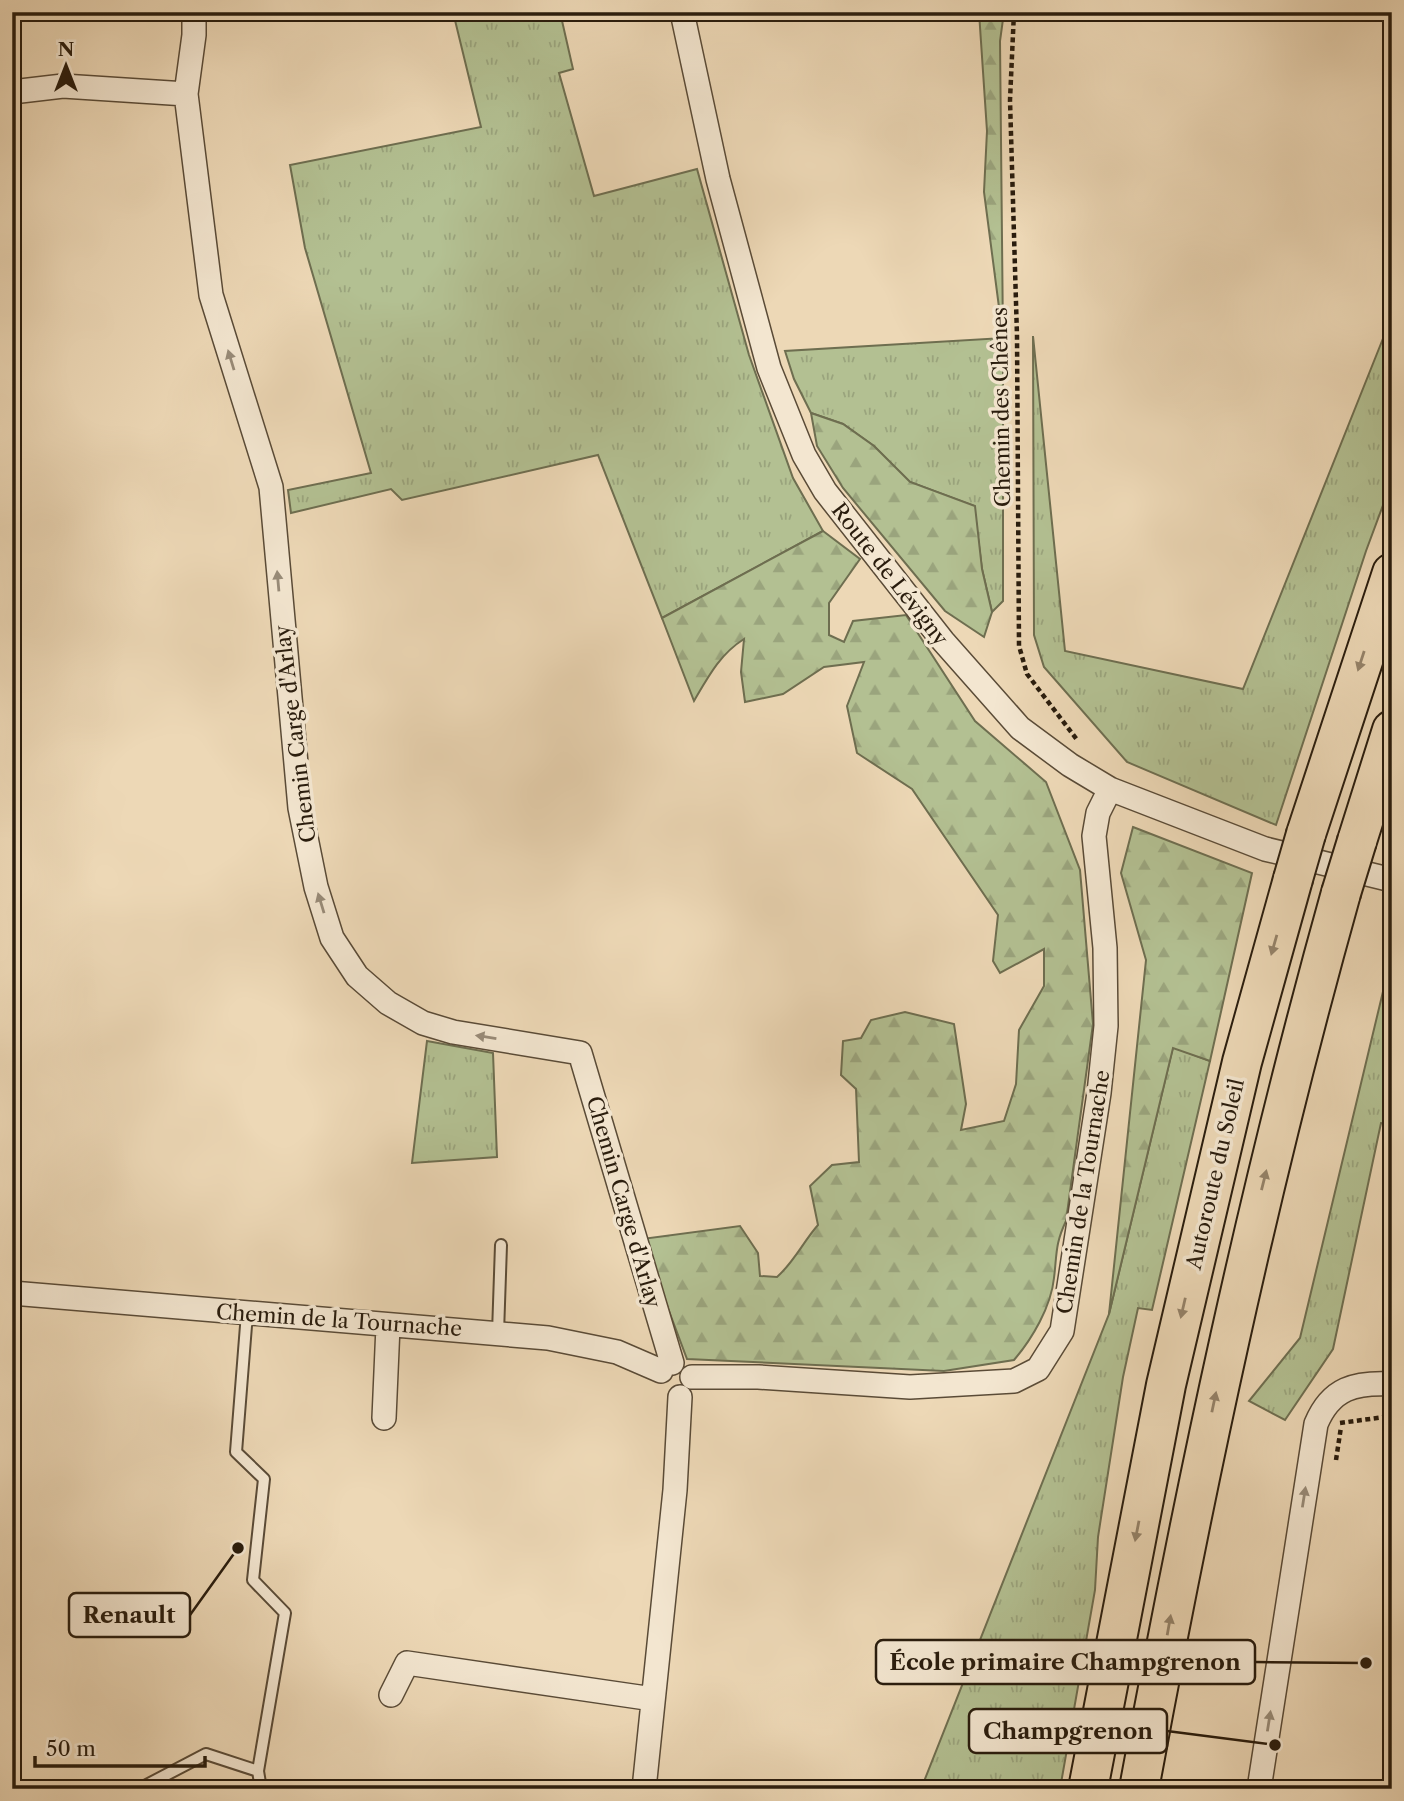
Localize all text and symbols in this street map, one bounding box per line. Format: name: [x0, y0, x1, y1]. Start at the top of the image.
north arrow: [32, 32, 102, 102]
text: N: [58, 38, 74, 61]
street label: Chemin des Chênes: [987, 307, 1015, 507]
one-way arrow: [225, 349, 236, 370]
street label: Route de Lévigny: [827, 498, 954, 651]
one-way arrow: [272, 570, 283, 592]
street label: Chemin Carge d'Arlay: [269, 623, 321, 844]
one-way arrow: [1356, 650, 1366, 671]
one-way arrow: [316, 892, 326, 913]
one-way arrow: [1269, 934, 1279, 955]
one-way arrow: [475, 1031, 497, 1042]
street label: Chemin de la Tournache: [1051, 1068, 1115, 1316]
street label: Autoroute du Soleil: [1181, 1076, 1249, 1273]
street label: Chemin Carge d'Arlay: [582, 1093, 666, 1311]
one-way arrow: [1259, 1169, 1270, 1191]
one-way arrow: [1178, 1297, 1189, 1319]
street label: Chemin de la Tournache: [215, 1299, 463, 1341]
one-way arrow: [1208, 1391, 1219, 1413]
one-way arrow: [1299, 1485, 1310, 1507]
one-way arrow: [1132, 1520, 1143, 1542]
callout: Renault: [69, 1593, 190, 1637]
text: Renault: [83, 1601, 176, 1629]
one-way arrow: [1164, 1614, 1175, 1636]
callout: École primaire Champgrenon: [876, 1640, 1255, 1684]
text: École primaire Champgrenon: [889, 1648, 1241, 1676]
callout: Champgrenon: [969, 1709, 1167, 1753]
one-way arrow: [1264, 1710, 1275, 1732]
text: Champgrenon: [983, 1717, 1153, 1745]
scale bar: [35, 1724, 205, 1768]
text: 50 m: [46, 1736, 96, 1761]

